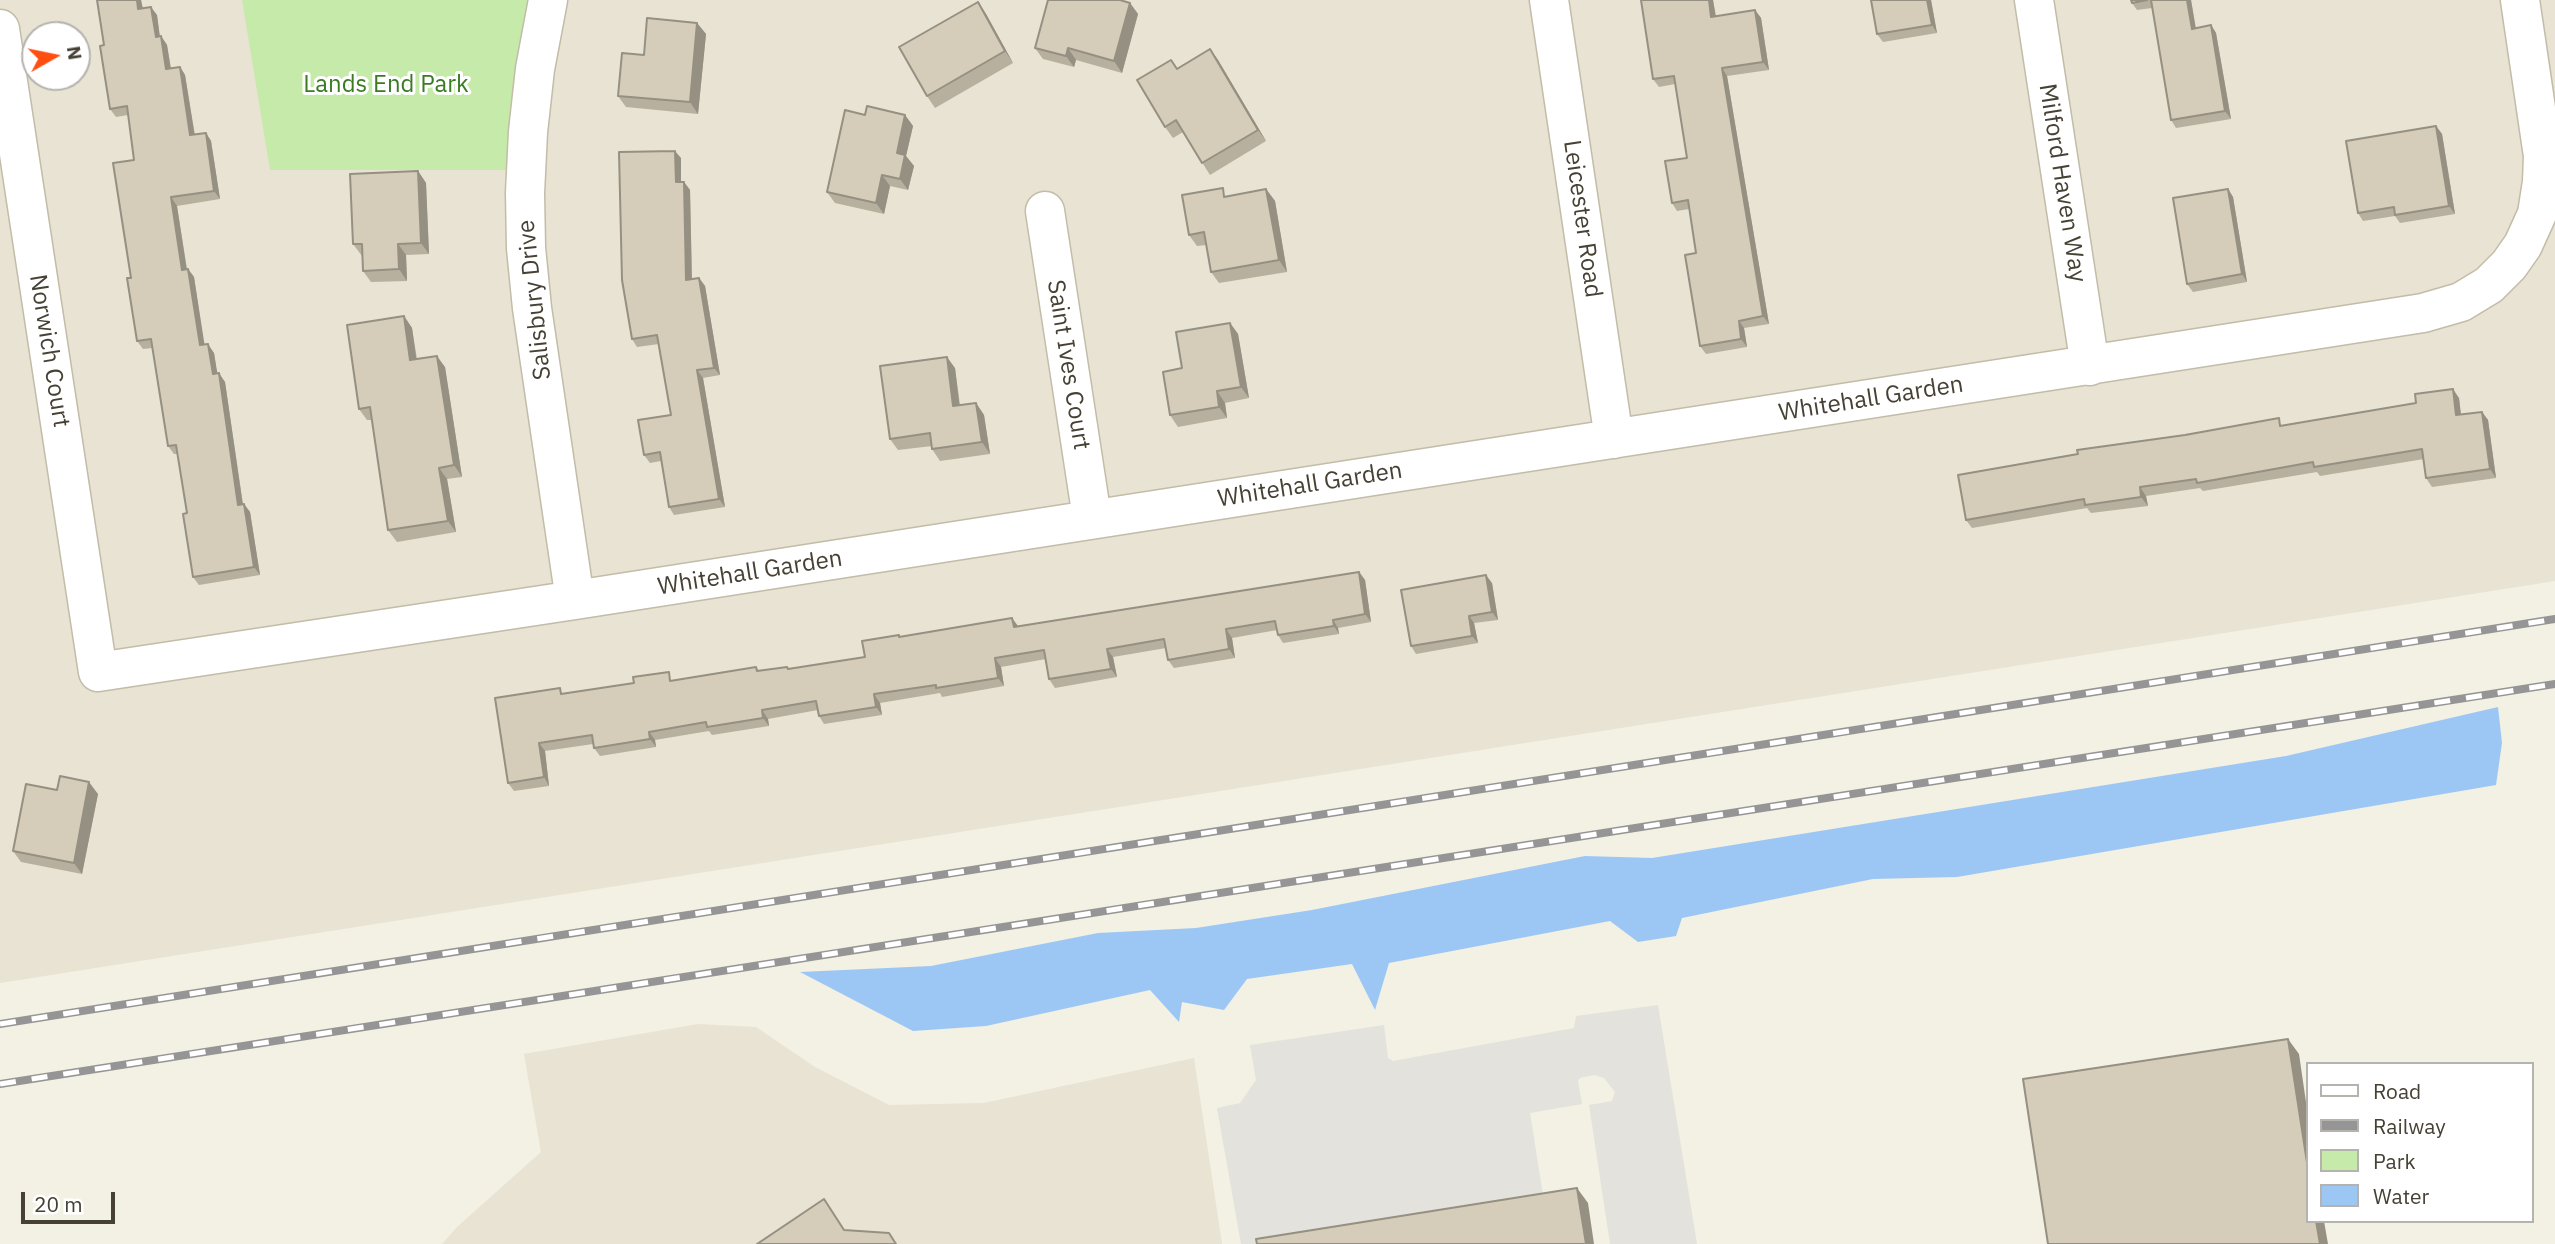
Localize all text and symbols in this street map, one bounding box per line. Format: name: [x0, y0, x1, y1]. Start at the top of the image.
north arrow: [21, 21, 91, 91]
text: N: [62, 44, 88, 62]
park label: Lands End Park: [303, 71, 469, 99]
street label: Milford Haven Way: [2032, 82, 2092, 284]
street label: Leicester Road: [1557, 138, 1607, 300]
street label: Salisbury Drive: [512, 218, 558, 382]
street label: Norwich Court: [23, 272, 75, 430]
street label: Saint Ives Court: [1040, 278, 1096, 452]
street label: Whitehall Garden: [1777, 370, 1965, 428]
street label: Whitehall Garden: [1216, 456, 1404, 514]
street label: Whitehall Garden: [656, 544, 844, 602]
legend: [2306, 1062, 2534, 1223]
text: Road: [2373, 1077, 2421, 1105]
text: Railway: [2373, 1112, 2446, 1140]
text: Park: [2373, 1147, 2416, 1175]
scale bar: [24, 1178, 119, 1222]
text: Water: [2373, 1182, 2429, 1210]
text: 20 m: [34, 1190, 83, 1218]

